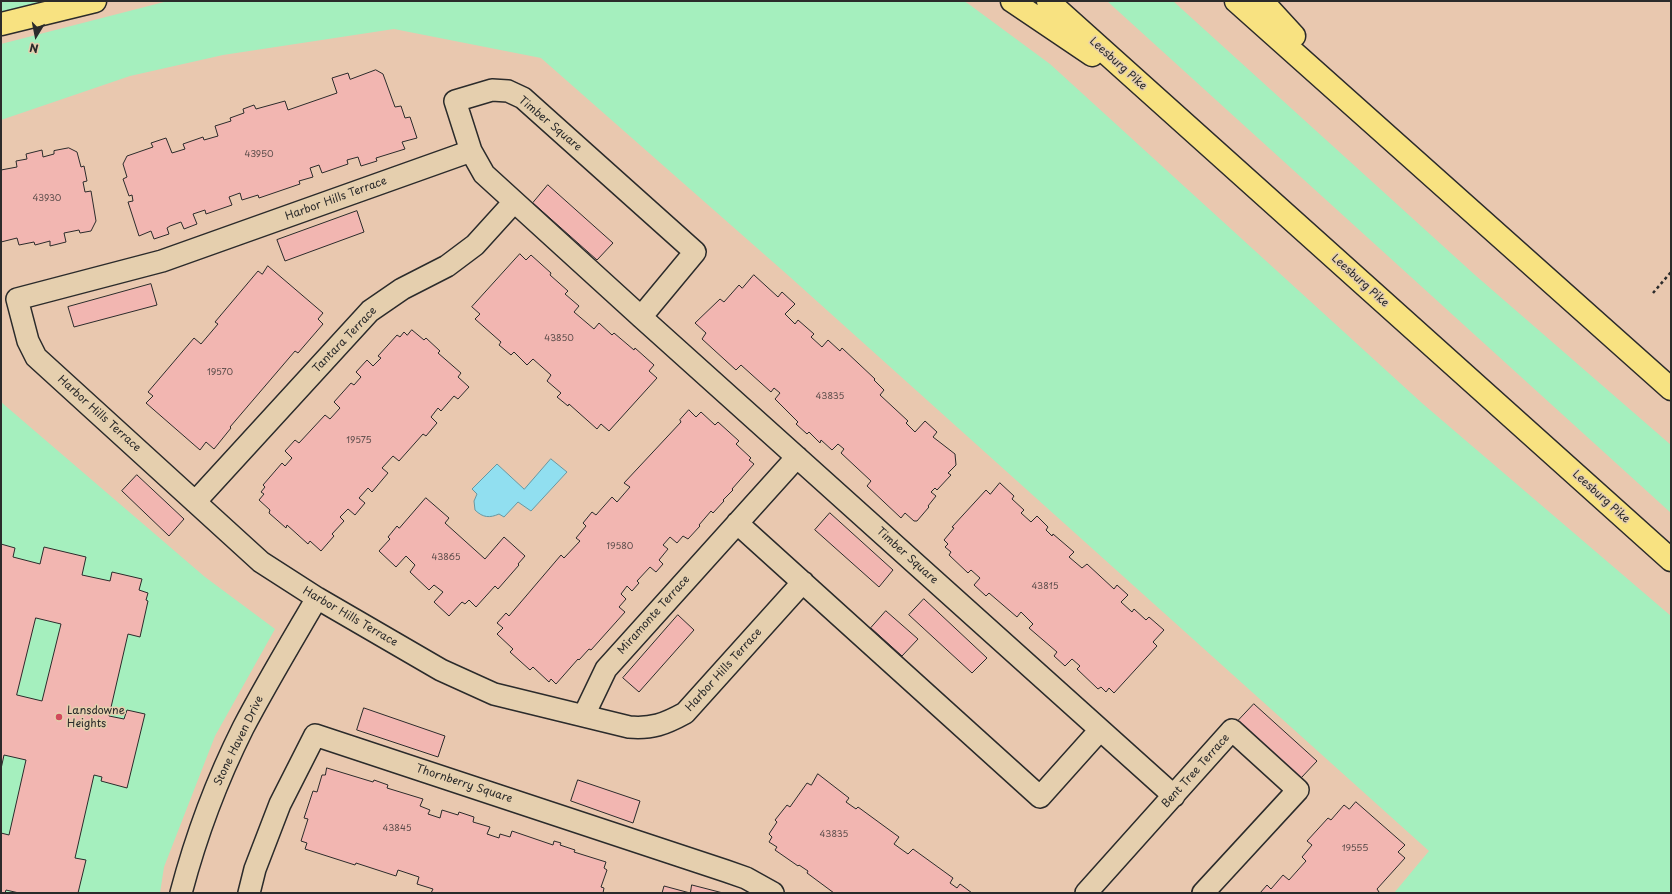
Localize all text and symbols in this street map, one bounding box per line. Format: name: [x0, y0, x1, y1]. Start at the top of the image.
north arrow: [16, 16, 56, 56]
street label: Leesburg Pike: [1087, 35, 1149, 93]
text: N: [28, 39, 40, 57]
street label: Timber Square: [516, 94, 584, 154]
house number: 43950: [245, 150, 273, 160]
street label: Harbor Hills Terrace: [283, 174, 389, 224]
house number: 43930: [33, 194, 61, 204]
street label: Leesburg Pike: [1329, 252, 1391, 310]
street label: Tantara Terrace: [310, 304, 380, 376]
house number: 43850: [544, 334, 574, 344]
house number: 19570: [207, 368, 233, 378]
street label: Harbor Hills Terrace: [55, 373, 143, 455]
house number: 43835: [816, 392, 844, 402]
house number: 19575: [346, 436, 372, 446]
street label: Leesburg Pike: [1570, 468, 1632, 526]
street label: Timber Square: [873, 525, 941, 587]
house number: 19580: [607, 542, 633, 552]
house number: 43865: [431, 553, 461, 563]
street label: Miramonte Terrace: [615, 573, 693, 657]
house number: 43815: [1031, 582, 1059, 592]
street label: Harbor Hills Terrace: [300, 584, 400, 650]
street label: Harbor Hills Terrace: [683, 626, 765, 714]
street label: Stone Haven Drive: [211, 694, 267, 788]
place label: Lansdowne Heights: [67, 704, 125, 730]
marker: Lansdowne Heights: [54, 712, 64, 722]
street label: Bent Tree Terrace: [1159, 731, 1233, 811]
street label: Thornberry Square: [414, 762, 514, 806]
house number: 43845: [383, 824, 411, 834]
house number: 43835: [820, 830, 848, 840]
house number: 19555: [1342, 844, 1368, 854]

